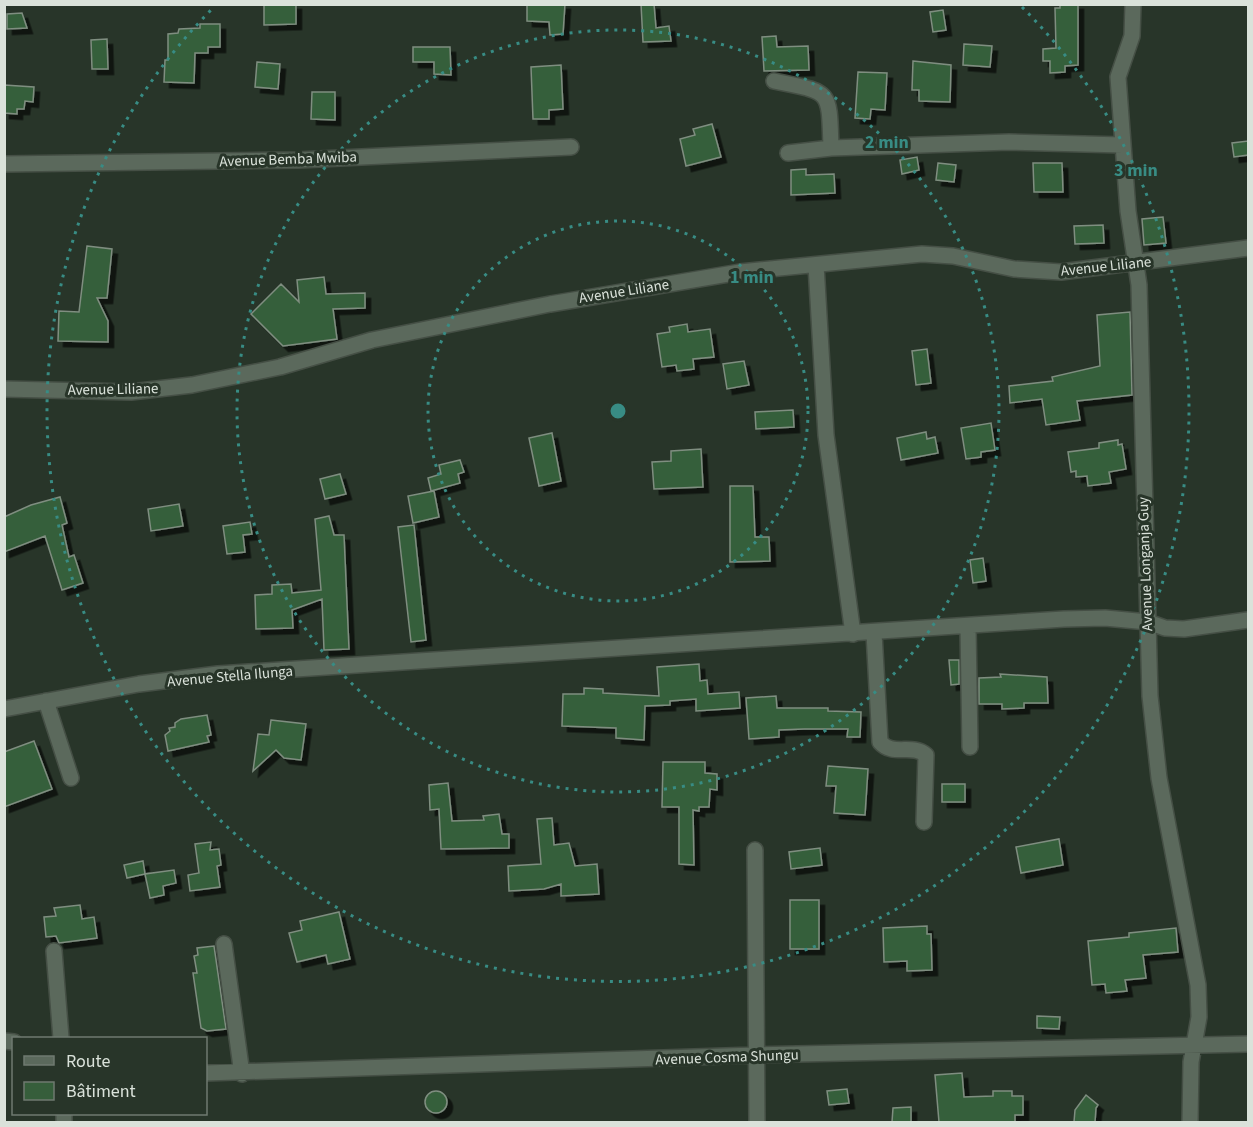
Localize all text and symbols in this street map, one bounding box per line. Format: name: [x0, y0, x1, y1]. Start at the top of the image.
text: 2 min: [865, 130, 909, 155]
street label: Avenue Bemba Mwiba: [219, 147, 357, 172]
text: 3 min: [1114, 158, 1158, 183]
street label: Avenue Liliane: [1060, 251, 1152, 282]
text: 1 min: [730, 265, 774, 290]
street label: Avenue Liliane: [578, 274, 671, 309]
street label: Avenue Liliane: [67, 378, 159, 401]
centre of rings: [608, 401, 628, 421]
street label: Avenue Longanja Guy: [1133, 496, 1158, 632]
street label: Avenue Stella Ilunga: [166, 661, 294, 692]
legend: [12, 1037, 207, 1115]
street label: Avenue Cosma Shungu: [655, 1045, 799, 1070]
text: Route: [66, 1049, 110, 1074]
text: Bâtiment: [66, 1079, 136, 1104]

